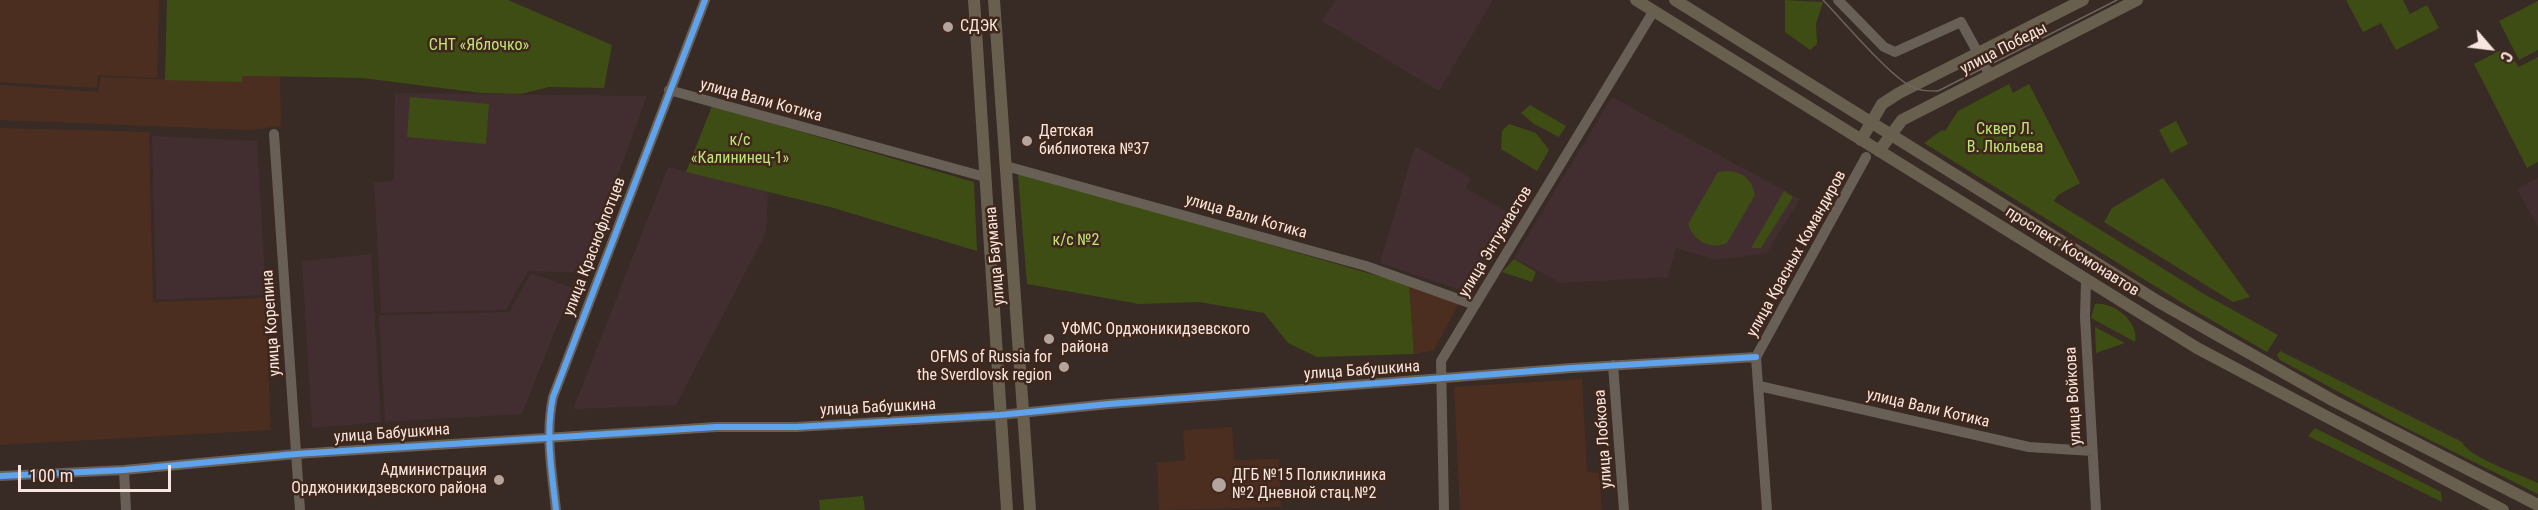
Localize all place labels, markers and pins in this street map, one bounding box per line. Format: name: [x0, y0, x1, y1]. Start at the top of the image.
place label: СДЭК: [960, 17, 998, 37]
marker: СДЭК: [941, 20, 955, 34]
place label: Детская библиотека №37: [1039, 122, 1149, 160]
marker: Детская библиотека №37: [1020, 134, 1034, 148]
place label: УФМС Орджоникидзевского района: [1061, 320, 1250, 358]
marker: УФМС Орджоникидзевского района: [1042, 332, 1056, 346]
place label: OFMS of Russia for the Sverdlovsk region: [917, 348, 1052, 386]
marker: OFMS of Russia for the Sverdlovsk region: [1057, 360, 1071, 374]
place label: Администрация Орджоникидзевского района: [291, 461, 487, 499]
place label: ДГБ №15 Поликлиника №2 Дневной стац.№2: [1232, 466, 1386, 504]
marker: Администрация Орджоникидзевского района: [492, 473, 506, 487]
marker: ДГБ №15 Поликлиника №2 Дневной стац.№2: [1210, 476, 1228, 494]

